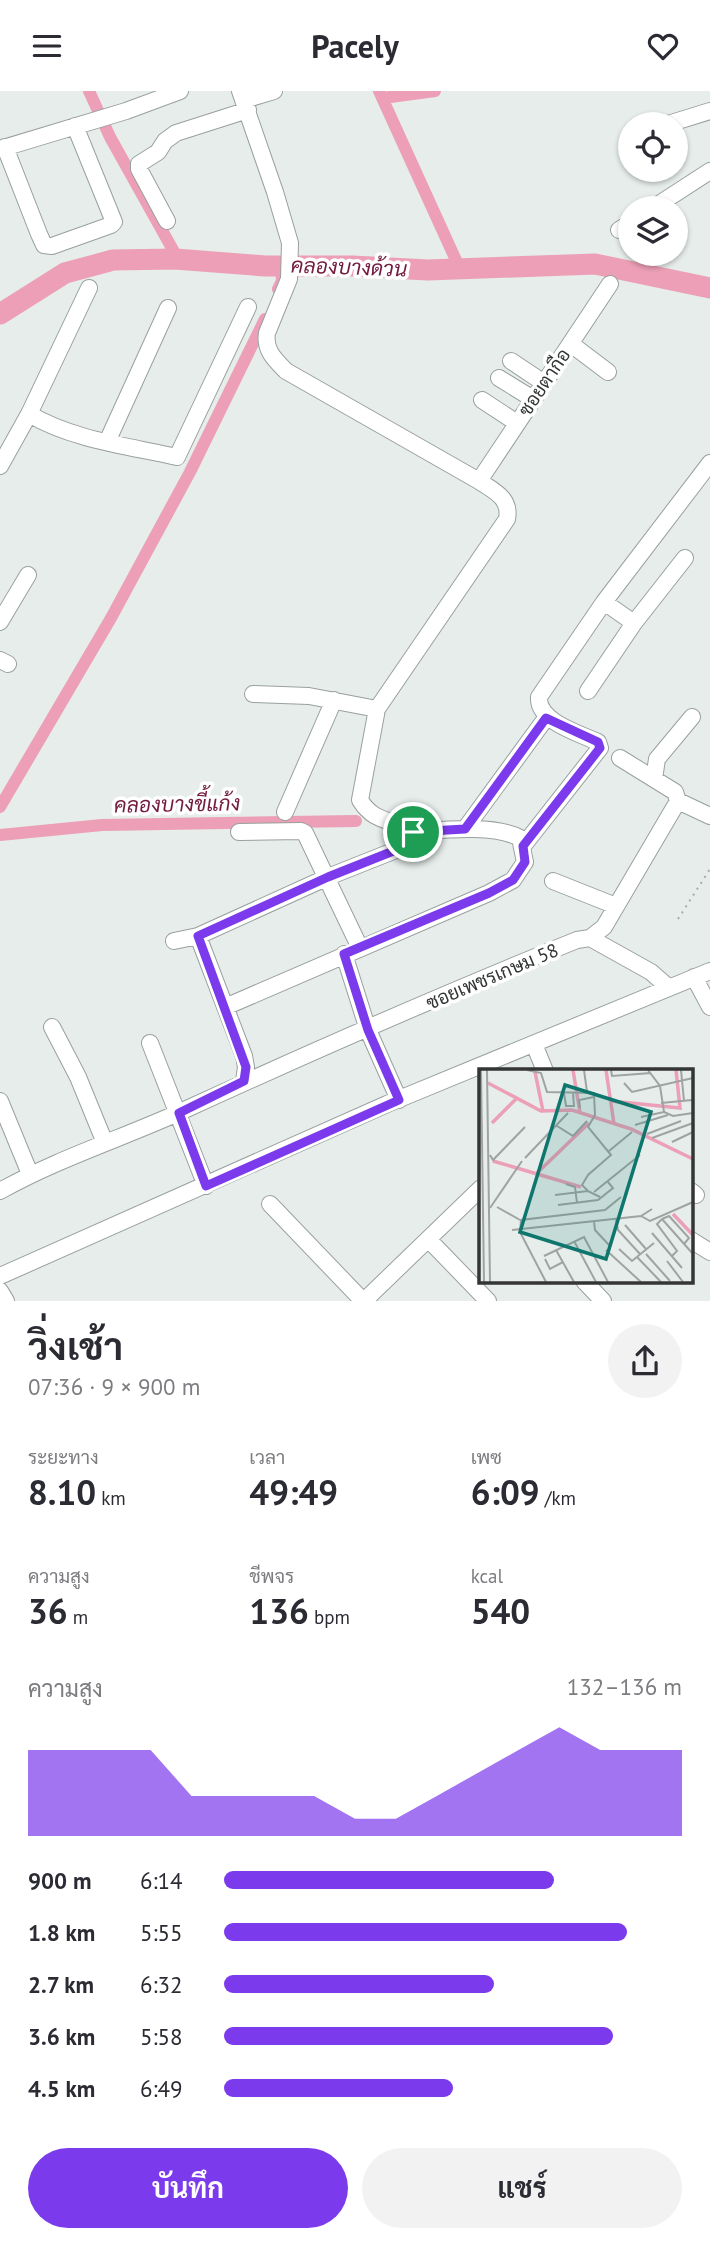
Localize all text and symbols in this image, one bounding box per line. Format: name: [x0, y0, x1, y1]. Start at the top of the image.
text: Pacely: [311, 25, 399, 67]
icon: menu: [28, 27, 66, 65]
icon: heart: [644, 27, 682, 65]
map controls: [618, 112, 688, 266]
button: locate: [618, 112, 688, 182]
button: layers: [618, 196, 688, 266]
water label: คลองบางด้วน: [290, 251, 408, 283]
street label: ซอยตากือ: [513, 344, 575, 420]
water label: คลองบางขี้แก้ง: [114, 783, 240, 819]
pin: [383, 802, 443, 862]
icon: arrive: [394, 813, 432, 851]
street label: ซอยเพชรเกษม 58: [422, 937, 562, 1015]
inset map: [479, 1069, 692, 1283]
text: วิ่งเช้า: [28, 1321, 123, 1370]
button: share: [608, 1324, 682, 1398]
text: 07:36 · 9 × 900 m: [28, 1372, 200, 1401]
text: ระยะทาง: [28, 1445, 99, 1469]
text: เวลา: [249, 1445, 285, 1469]
text: เพซ: [471, 1445, 502, 1469]
text: 8.10: [28, 1469, 96, 1515]
text: 49:49: [249, 1469, 338, 1515]
text: 6:09: [471, 1469, 540, 1515]
text: km: [96, 1486, 126, 1510]
text: /km: [540, 1486, 576, 1510]
text: ความสูง: [28, 1564, 90, 1588]
text: ชีพจร: [249, 1564, 294, 1588]
text: kcal: [471, 1564, 503, 1588]
text: 36: [28, 1588, 68, 1634]
text: 136: [249, 1588, 309, 1634]
text: 540: [471, 1588, 530, 1634]
text: m: [68, 1605, 88, 1629]
text: bpm: [309, 1605, 350, 1629]
text: 132–136 m: [567, 1672, 682, 1701]
text: ความสูง: [28, 1674, 103, 1703]
text: 900 m: [28, 1866, 91, 1895]
text: 6:14: [140, 1866, 183, 1895]
text: 1.8 km: [28, 1918, 95, 1947]
text: 5:55: [140, 1918, 183, 1947]
text: 2.7 km: [28, 1970, 94, 1999]
text: 6:32: [140, 1970, 183, 1999]
text: 3.6 km: [28, 2022, 95, 2051]
text: 5:58: [140, 2022, 183, 2051]
text: 4.5 km: [28, 2074, 95, 2103]
text: 6:49: [140, 2074, 183, 2103]
button: บันทึก: [28, 2148, 348, 2228]
button: แชร์: [362, 2148, 682, 2228]

